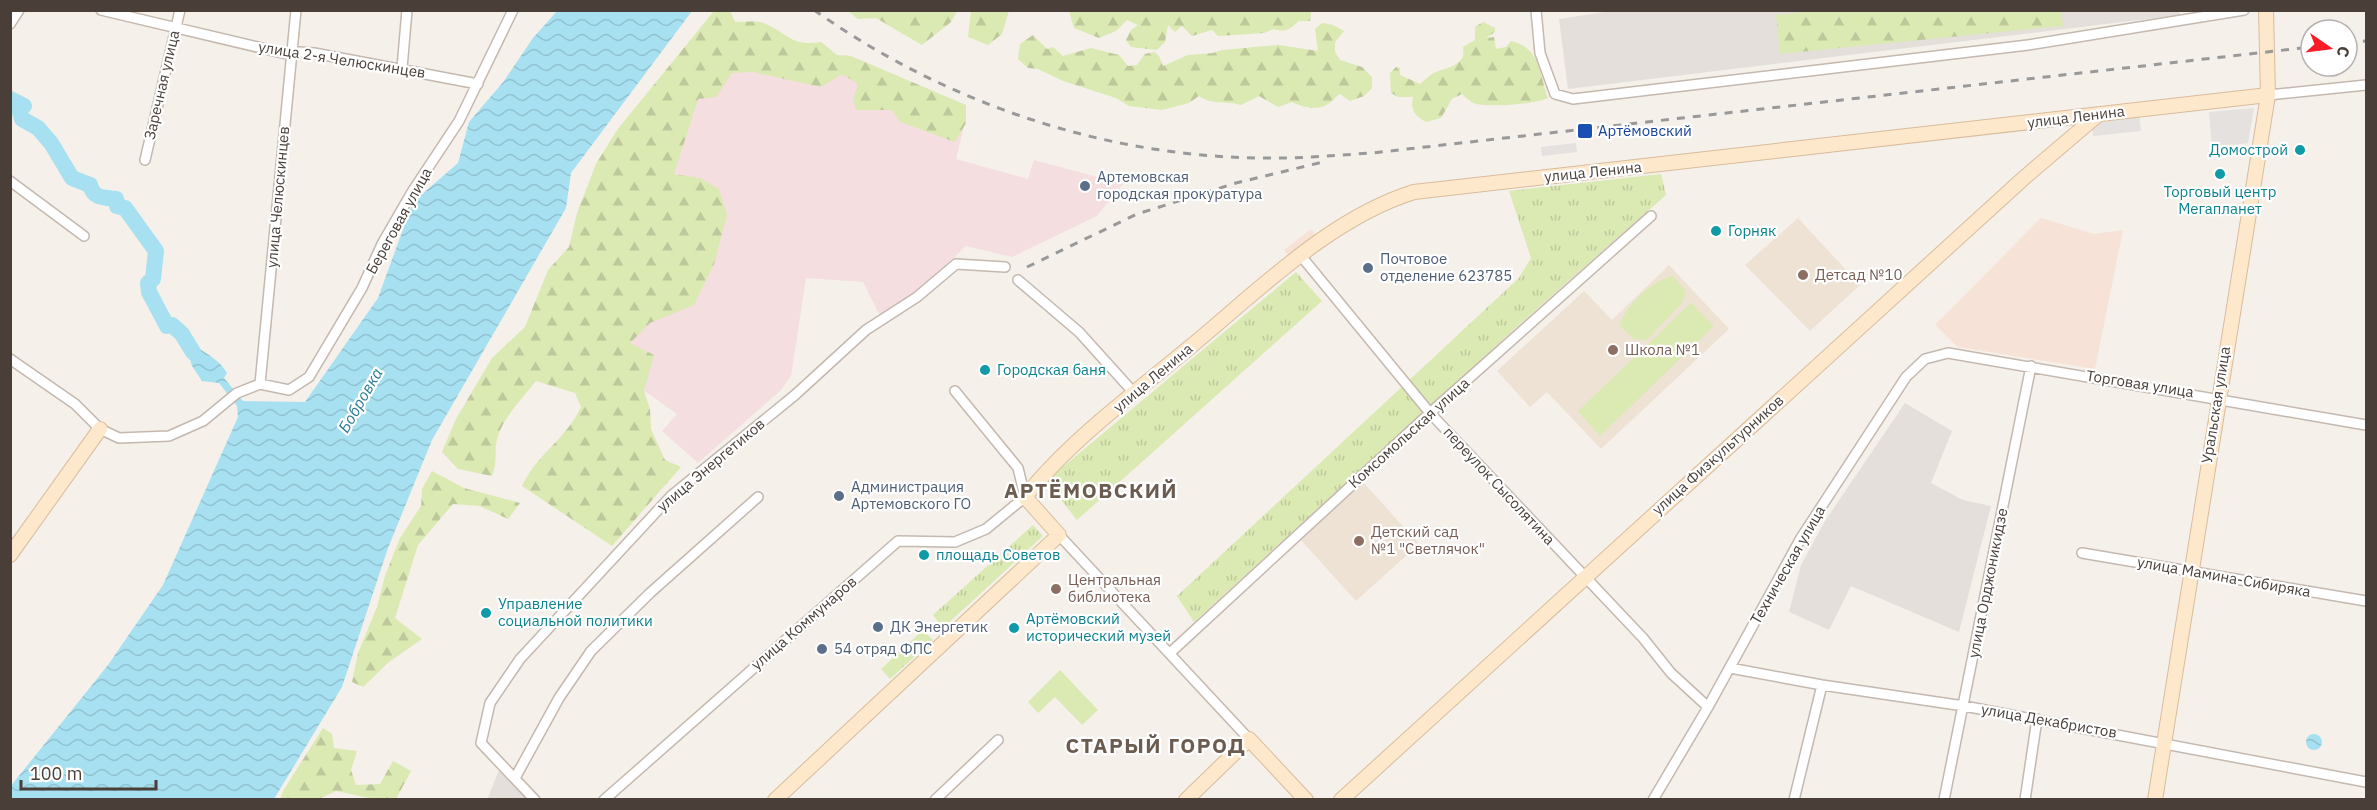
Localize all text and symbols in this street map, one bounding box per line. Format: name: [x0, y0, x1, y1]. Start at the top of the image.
north arrow: [2299, 18, 2359, 78]
street label: Заречная улица: [140, 28, 183, 142]
street label: улица 2-я Челюскинцев: [257, 37, 427, 82]
text: С: [2333, 44, 2355, 59]
street label: улица Ленина: [2026, 101, 2126, 132]
place label: Артёмовский: [1598, 121, 1692, 140]
marker: Артёмовский: [1576, 122, 1594, 140]
street label: улица Челюскинцев: [262, 125, 293, 269]
place label: Домострой: [2209, 140, 2288, 159]
marker: Домострой: [2293, 143, 2307, 157]
street label: улица Ленина: [1543, 157, 1643, 186]
street label: Береговая улица: [361, 164, 436, 277]
place label: Артемовская городская прокуратура: [1097, 167, 1262, 203]
marker: Торговый центр Мегапланет: [2213, 167, 2227, 181]
marker: Артемовская городская прокуратура: [1078, 179, 1092, 193]
place label: Торговый центр Мегапланет: [2164, 182, 2276, 218]
place label: Горняк: [1728, 221, 1776, 240]
marker: Горняк: [1709, 224, 1723, 238]
place label: Почтовое отделение 623785: [1380, 249, 1512, 285]
marker: Почтовое отделение 623785: [1361, 261, 1375, 275]
place label: Детсад №10: [1815, 265, 1903, 284]
marker: Детсад №10: [1796, 268, 1810, 282]
street label: улица Ленина: [1109, 339, 1196, 416]
place label: Школа №1: [1625, 340, 1700, 359]
marker: Школа №1: [1606, 343, 1620, 357]
street label: Уральская улица: [2197, 345, 2234, 465]
place label: Городская баня: [997, 360, 1106, 379]
marker: Городская баня: [978, 363, 992, 377]
water label: Бобровка: [333, 364, 387, 436]
street label: Торговая улица: [2085, 366, 2195, 401]
street label: Комсомольская улица: [1344, 373, 1473, 492]
street label: улица Физкультурников: [1648, 390, 1787, 519]
street label: улица Энергетиков: [653, 414, 769, 515]
street label: переулок Сысолятина: [1440, 423, 1559, 549]
district label: АРТЁМОВСКИЙ: [1004, 476, 1178, 504]
place label: Администрация Артемовского ГО: [851, 477, 971, 513]
marker: Администрация Артемовского ГО: [832, 489, 846, 503]
street label: Техническая улица: [1746, 502, 1829, 628]
street label: улица Орджоникидзе: [1964, 506, 2011, 660]
place label: Детский сад №1 "Светлячок": [1371, 522, 1485, 558]
marker: Детский сад №1 "Светлячок": [1352, 534, 1366, 548]
place label: площадь Советов: [936, 545, 1060, 564]
marker: площадь Советов: [917, 548, 931, 562]
street label: улица Мамина-Сибиряка: [2136, 552, 2312, 601]
place label: Центральная библиотека: [1068, 570, 1161, 606]
street label: улица Коммунаров: [747, 572, 860, 674]
marker: Центральная библиотека: [1049, 582, 1063, 596]
place label: Управление социальной политики: [498, 594, 653, 630]
marker: Управление социальной политики: [479, 606, 493, 620]
place label: Артёмовский исторический музей: [1026, 609, 1171, 645]
place label: ДК Энергетик: [890, 617, 988, 636]
marker: ДК Энергетик: [871, 620, 885, 634]
marker: Артёмовский исторический музей: [1007, 621, 1021, 635]
place label: 54 отряд ФПС: [834, 639, 932, 658]
marker: 54 отряд ФПС: [815, 642, 829, 656]
street label: улица Декабристов: [1980, 699, 2118, 742]
district label: СТАРЫЙ ГОРОД: [1065, 731, 1247, 759]
scale bar: [21, 753, 156, 791]
text: 100 m: [30, 762, 82, 785]

